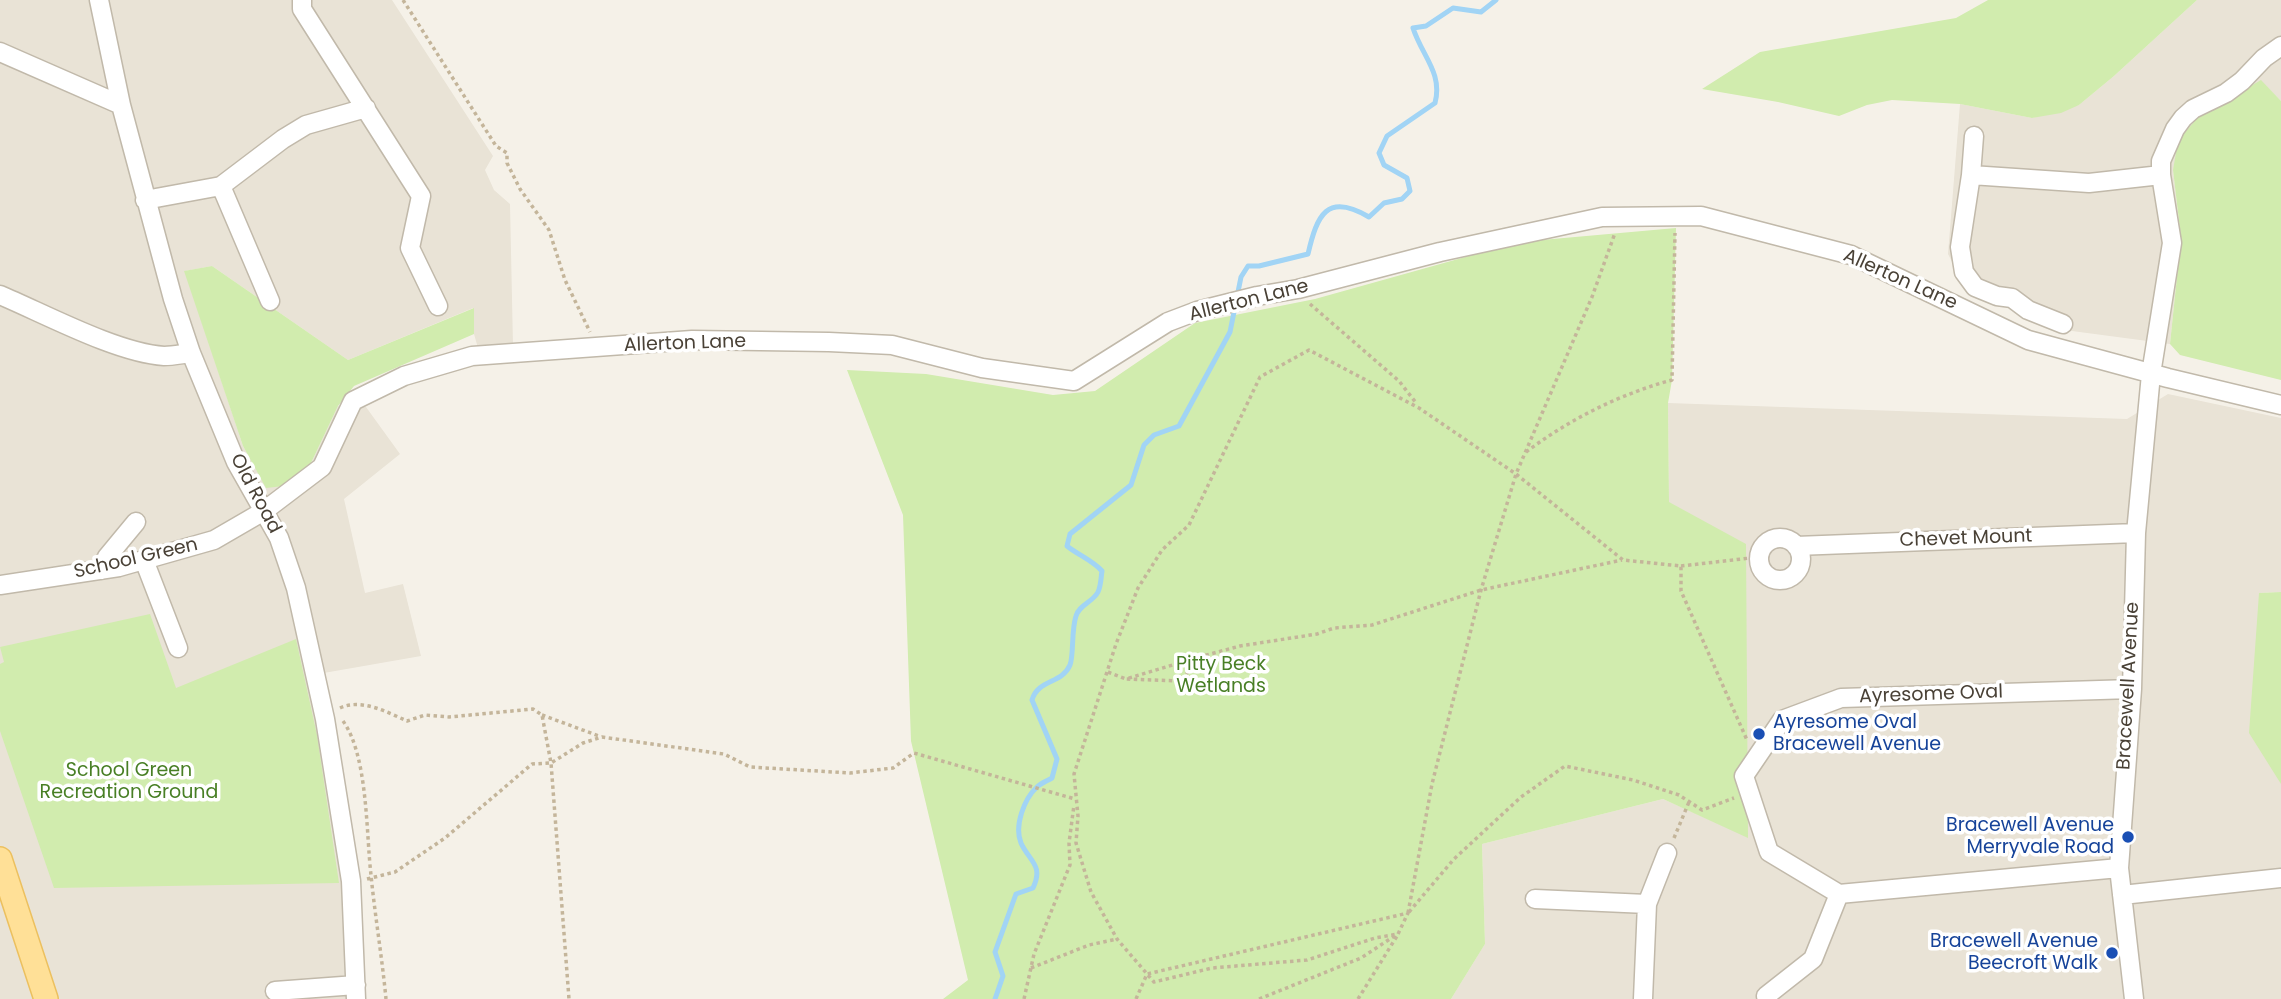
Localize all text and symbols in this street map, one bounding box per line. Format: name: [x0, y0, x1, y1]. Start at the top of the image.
street label: Allerton Lane: [1839, 245, 1961, 315]
street label: Allerton Lane: [1187, 275, 1311, 327]
street label: Allerton Lane: [623, 330, 747, 358]
street label: Old Road: [225, 450, 285, 538]
street label: Chevet Mount: [1899, 525, 2033, 553]
street label: School Green: [72, 534, 200, 584]
street label: Bracewell Avenue: [2113, 602, 2145, 770]
park label: Pitty Beck Wetlands: [1176, 654, 1266, 698]
street label: Ayresome Oval: [1859, 681, 2003, 709]
place label: Ayresome Oval Bracewell Avenue: [1773, 712, 1941, 756]
marker: Ayresome Oval Bracewell Avenue: [1751, 726, 1767, 742]
park label: School Green Recreation Ground: [40, 760, 218, 804]
place label: Bracewell Avenue Merryvale Road: [1946, 815, 2114, 859]
marker: Bracewell Avenue Merryvale Road: [2120, 829, 2136, 845]
place label: Bracewell Avenue Beecroft Walk: [1930, 931, 2098, 975]
marker: Bracewell Avenue Beecroft Walk: [2104, 945, 2120, 961]

